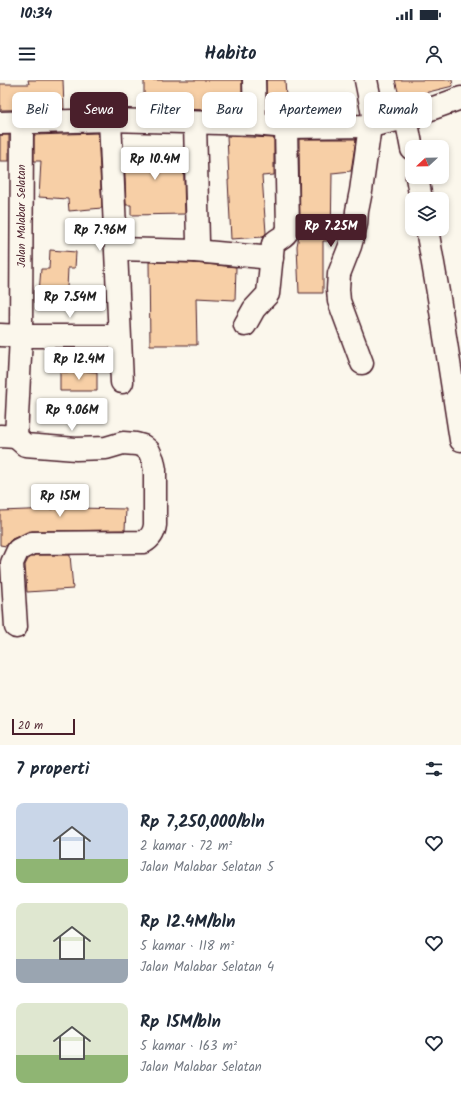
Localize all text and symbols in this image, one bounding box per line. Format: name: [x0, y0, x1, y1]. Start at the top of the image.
text: 10:34: [20, 2, 52, 26]
text: Habito: [204, 40, 257, 69]
icon: menu: [16, 43, 38, 65]
icon: person: [423, 43, 445, 65]
chip: Beli: [12, 92, 62, 128]
chip: Sewa: [70, 92, 128, 128]
chip: Filter: [136, 92, 194, 128]
chip: Baru: [202, 92, 257, 128]
chip: Apartemen: [265, 92, 356, 128]
chip: Rumah: [364, 92, 432, 128]
north arrow: [405, 140, 449, 184]
map controls: [405, 140, 449, 236]
pin: Rp 10.4M: [114, 147, 196, 181]
text: Rp 10.4M: [130, 149, 180, 170]
street label: Jalan Malabar Selatan: [13, 164, 31, 268]
button: layers: [405, 192, 449, 236]
pin: Rp 7.25M: [290, 214, 372, 248]
text: Rp 7.25M: [304, 216, 358, 237]
pin: Rp 7.96M: [59, 218, 141, 252]
text: Rp 7.96M: [74, 220, 126, 241]
pin: Rp 7.54M: [29, 285, 111, 319]
text: Rp 7.54M: [44, 287, 96, 308]
pin: Rp 12.4M: [38, 347, 120, 381]
text: Rp 12.4M: [53, 349, 105, 370]
pin: Rp 9.06M: [31, 398, 113, 432]
text: Rp 9.06M: [45, 400, 99, 421]
pin: Rp 15M: [27, 484, 93, 518]
text: Rp 15M: [40, 486, 80, 507]
scale bar: [12, 717, 75, 736]
text: 20 m: [18, 717, 43, 735]
text: 7 properti: [16, 756, 89, 783]
icon: filters: [423, 758, 445, 780]
text: Rp 7,250,000/bln: [140, 809, 265, 836]
icon: home: [48, 819, 96, 867]
icon: heart: [423, 832, 445, 854]
text: 2 kamar · 72 m²: [140, 836, 232, 857]
text: Jalan Malabar Selatan 5: [140, 857, 274, 878]
text: Rp 12.4M/bln: [140, 909, 235, 936]
icon: home: [48, 919, 96, 967]
icon: heart: [423, 932, 445, 954]
text: 5 kamar · 118 m²: [140, 936, 234, 957]
text: Jalan Malabar Selatan 4: [140, 957, 274, 978]
text: Rp 15M/bln: [140, 1009, 221, 1036]
icon: home: [48, 1019, 96, 1067]
icon: heart: [423, 1032, 445, 1054]
text: 5 kamar · 163 m²: [140, 1036, 237, 1057]
text: Jalan Malabar Selatan: [140, 1057, 262, 1078]

